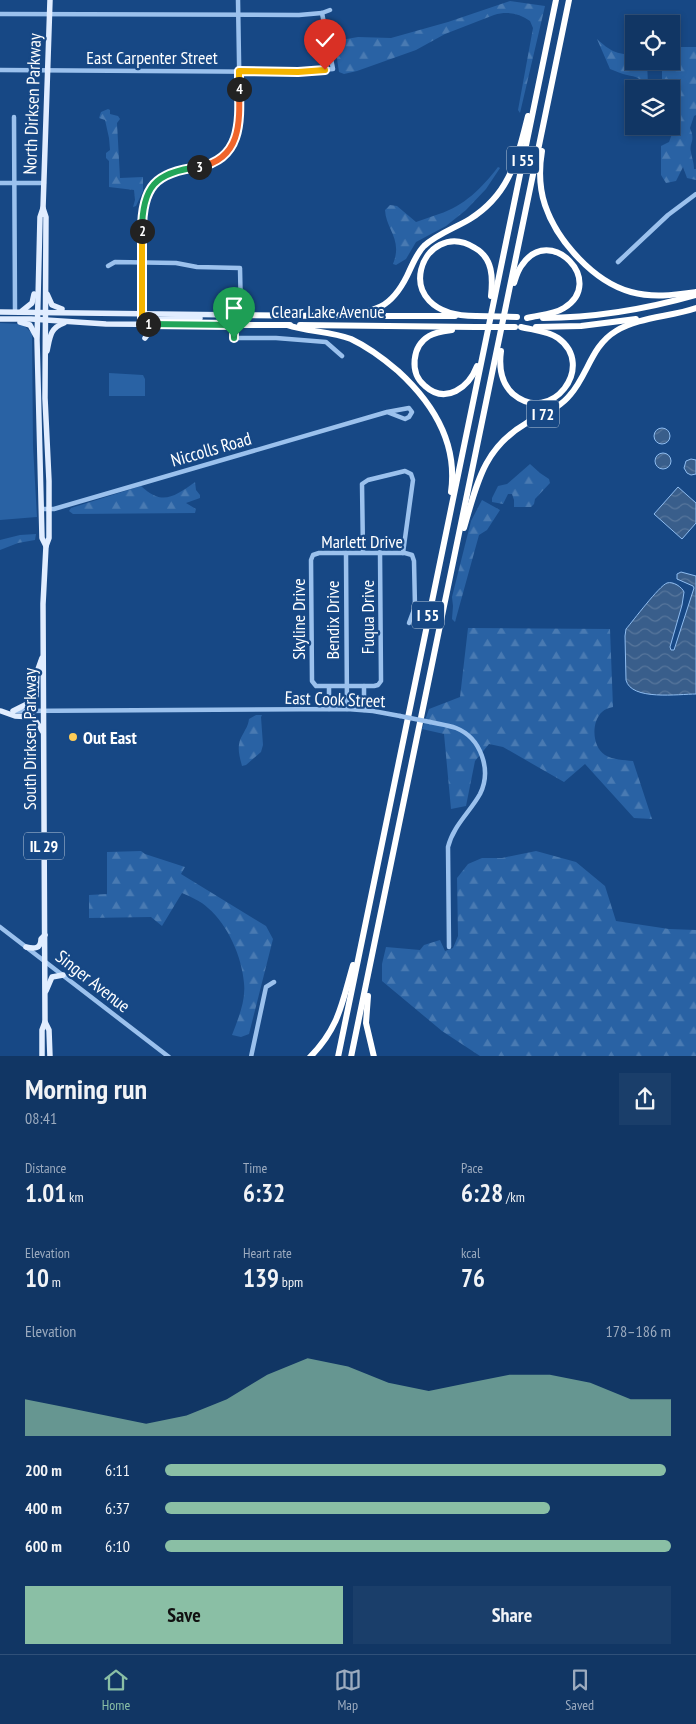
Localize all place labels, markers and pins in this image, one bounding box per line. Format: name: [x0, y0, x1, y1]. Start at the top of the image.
pin: [304, 19, 346, 70]
pin: 4: [226, 76, 252, 102]
pin: 3: [186, 154, 212, 180]
pin: 2: [130, 218, 154, 244]
pin: [213, 287, 255, 338]
pin: 1: [136, 312, 160, 336]
place label: Out East: [83, 726, 137, 749]
marker: Out East: [67, 731, 79, 743]

